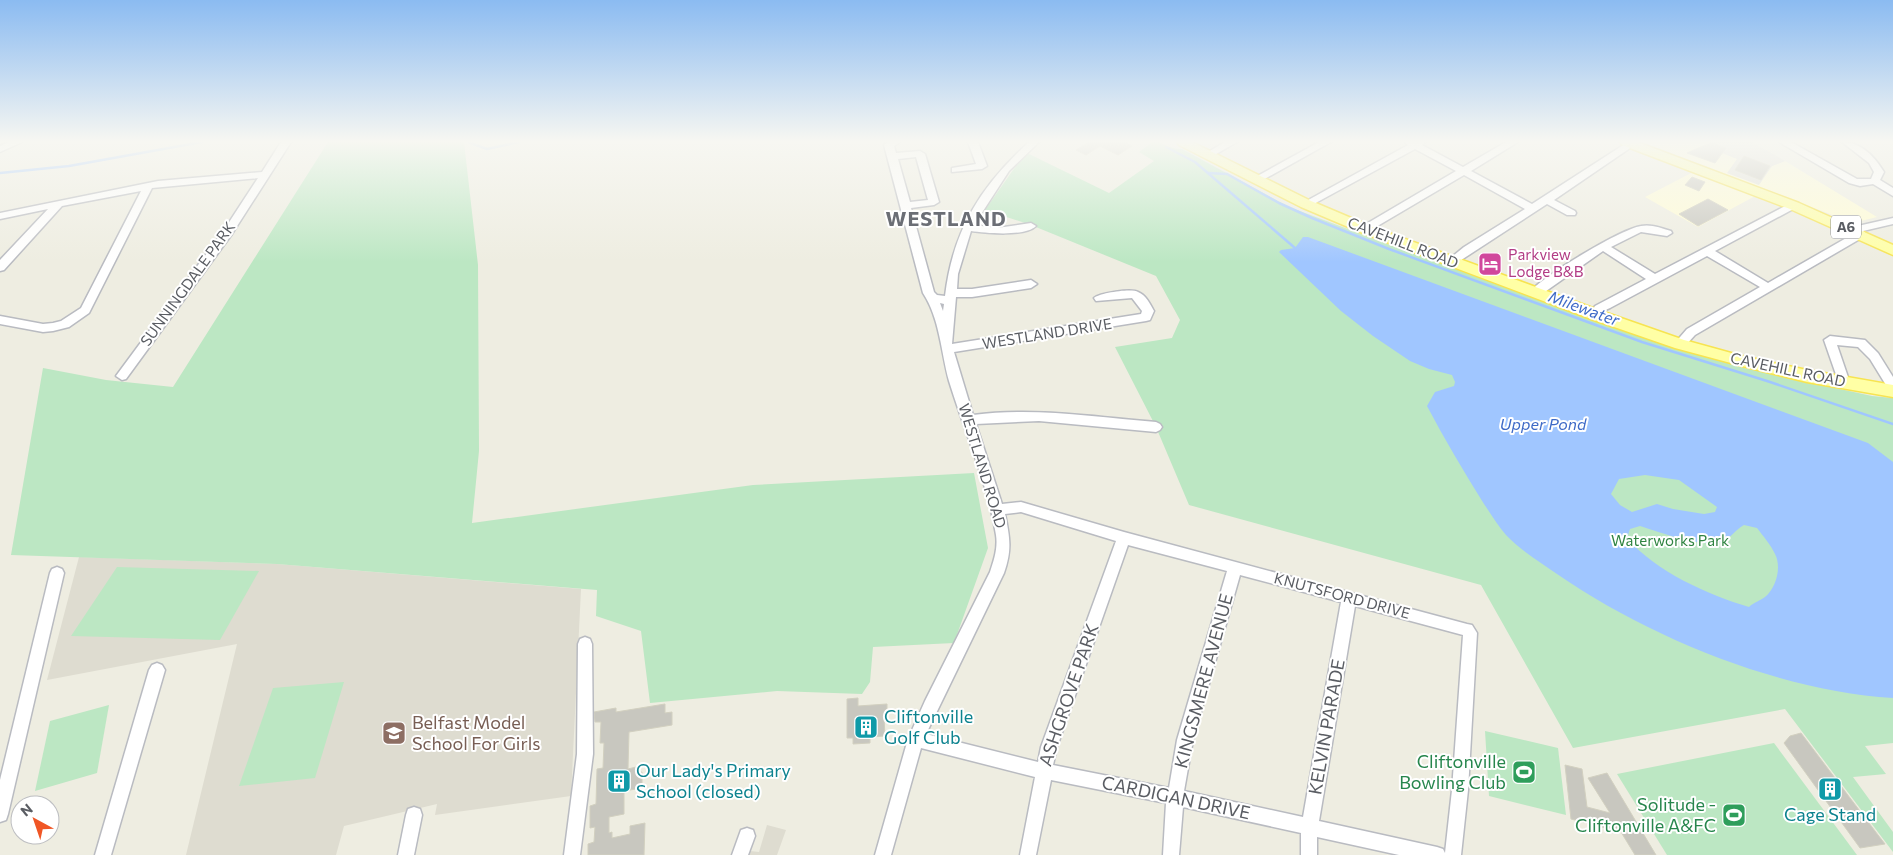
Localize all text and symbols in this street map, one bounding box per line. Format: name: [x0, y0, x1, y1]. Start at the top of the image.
district label: WESTLAND: [885, 206, 1007, 230]
street label: CAVEHILL ROAD: [1345, 213, 1461, 271]
road number: A6: [1831, 216, 1861, 238]
street label: SUNNINGDALE PARK: [136, 218, 238, 349]
place label: Parkview Lodge B&B: [1508, 245, 1584, 280]
hotel icon: Parkview Lodge B&B: [1477, 251, 1503, 277]
water label: Milewater: [1546, 286, 1623, 329]
street label: WESTLAND DRIVE: [981, 314, 1113, 352]
street label: CAVEHILL ROAD: [1729, 348, 1847, 390]
street label: WESTLAND ROAD: [955, 401, 1011, 530]
water label: Upper Pond: [1500, 414, 1587, 433]
park label: Waterworks Park: [1611, 531, 1729, 549]
street label: KNUTSFORD DRIVE: [1272, 568, 1412, 622]
street label: KINGSMERE AVENUE: [1169, 591, 1237, 771]
street label: ASHGROVE PARK: [1033, 621, 1103, 769]
street label: KELVIN PARADE: [1303, 657, 1349, 796]
place label: Cliftonville Golf Club: [884, 705, 973, 748]
place label: Belfast Model School For Girls: [412, 711, 540, 754]
building icon: Cliftonville Golf Club: [853, 714, 879, 740]
school or university icon: Belfast Model School For Girls: [381, 720, 407, 746]
place label: Cliftonville Bowling Club: [1399, 750, 1506, 793]
place label: Our Lady's Primary School (closed): [636, 759, 791, 802]
sports icon: Cliftonville Bowling Club: [1511, 759, 1537, 785]
building icon: Our Lady's Primary School (closed): [606, 768, 632, 794]
street label: CARDIGAN DRIVE: [1100, 771, 1252, 823]
building icon: Cage Stand: [1817, 776, 1843, 802]
place label: Solitude - Cliftonville A&FC: [1575, 793, 1716, 836]
north arrow: [10, 795, 60, 845]
text: N: [17, 800, 36, 820]
sports icon: Solitude - Cliftonville A&FC: [1721, 802, 1747, 828]
place label: Cage Stand: [1784, 803, 1876, 825]

